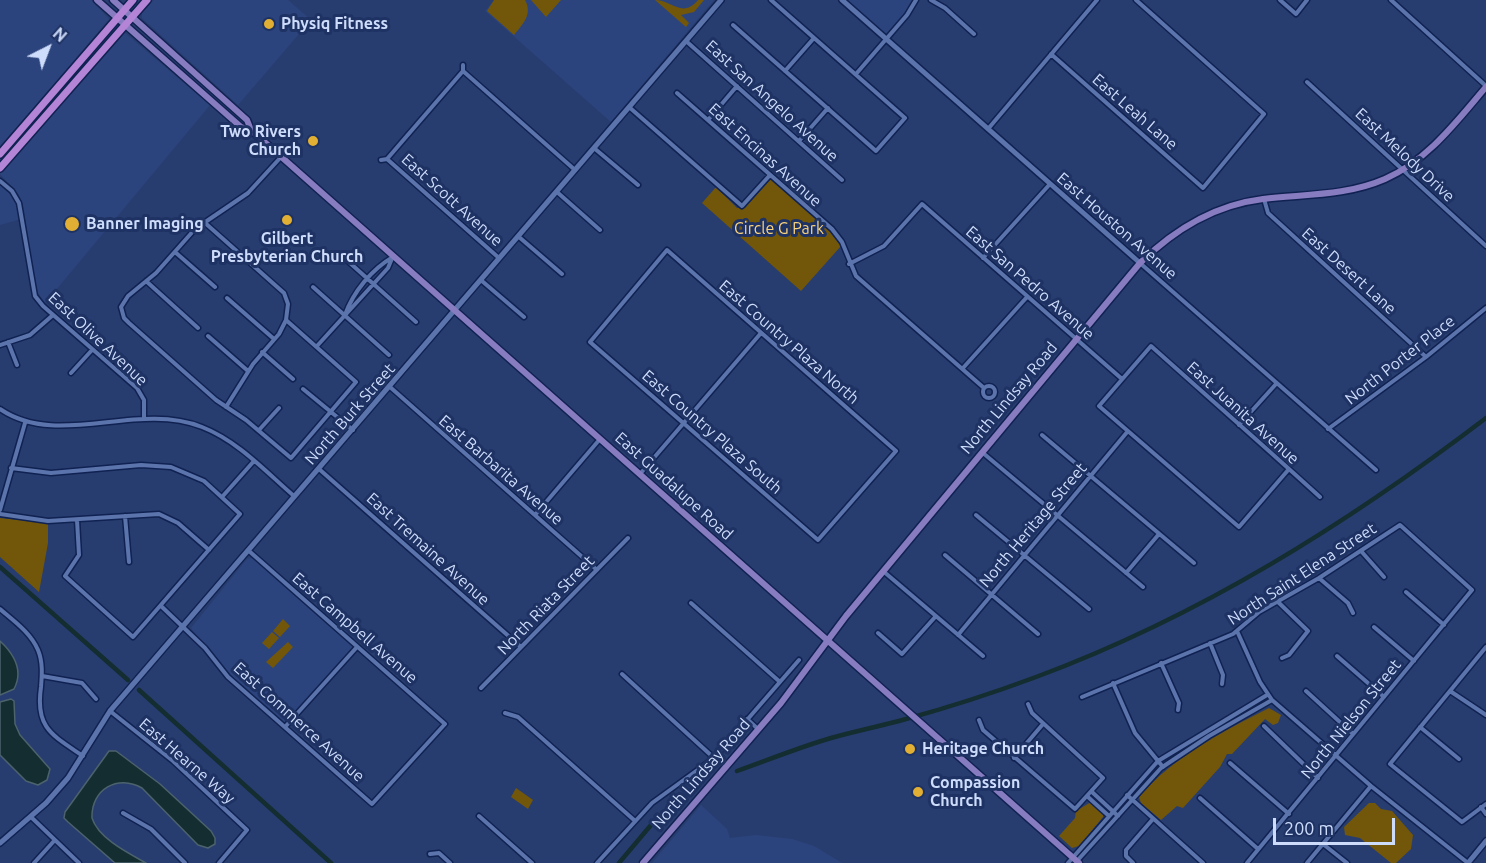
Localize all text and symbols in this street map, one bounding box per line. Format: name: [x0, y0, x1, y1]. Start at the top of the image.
place label: Physiq Fitness: [281, 14, 388, 34]
marker: Physiq Fitness: [262, 17, 276, 31]
north arrow: [18, 18, 78, 78]
text: N: [50, 24, 71, 45]
street label: East San Angelo Avenue: [702, 36, 842, 166]
street label: East Leah Lane: [1089, 70, 1181, 154]
street label: East Encinas Avenue: [705, 99, 825, 211]
street label: East Melody Drive: [1351, 104, 1459, 206]
place label: Two Rivers Church: [220, 122, 301, 160]
marker: Two Rivers Church: [306, 134, 320, 148]
street label: East Scott Avenue: [398, 150, 506, 250]
street label: East Houston Avenue: [1053, 169, 1181, 283]
marker: Gilbert Presbyterian Church: [280, 213, 294, 227]
place label: Banner Imaging: [86, 214, 204, 234]
marker: Banner Imaging: [63, 215, 81, 233]
park label: Circle G Park: [734, 219, 824, 239]
street label: East San Pedro Avenue: [962, 222, 1098, 344]
street label: East Desert Lane: [1298, 224, 1400, 318]
place label: Gilbert Presbyterian Church: [211, 229, 363, 267]
street label: East Country Plaza North: [715, 276, 863, 408]
street label: East Olive Avenue: [44, 288, 152, 390]
street label: North Porter Place: [1341, 311, 1459, 409]
street label: North Lindsay Road: [957, 338, 1061, 458]
street label: East Juanita Avenue: [1183, 358, 1303, 468]
street label: North Burk Street: [301, 360, 399, 468]
street label: East Country Plaza South: [638, 366, 786, 498]
street label: East Barbarita Avenue: [435, 411, 567, 529]
street label: East Guadalupe Road: [611, 428, 737, 544]
street label: North Heritage Street: [975, 459, 1091, 591]
street label: East Tremaine Avenue: [363, 489, 493, 609]
street label: North Saint Elena Street: [1224, 519, 1380, 629]
street label: North Riata Street: [494, 551, 598, 659]
street label: East Campbell Avenue: [289, 568, 421, 688]
street label: North Nielson Street: [1297, 655, 1405, 783]
street label: East Commerce Avenue: [230, 658, 368, 786]
street label: East Hearne Way: [135, 714, 239, 808]
street label: North Lindsay Road: [648, 715, 754, 833]
place label: Heritage Church: [922, 739, 1044, 759]
marker: Heritage Church: [903, 742, 917, 756]
place label: Compassion Church: [930, 773, 1020, 811]
marker: Compassion Church: [911, 785, 925, 799]
scale bar: [1276, 806, 1398, 844]
text: 200 m: [1284, 818, 1334, 838]

